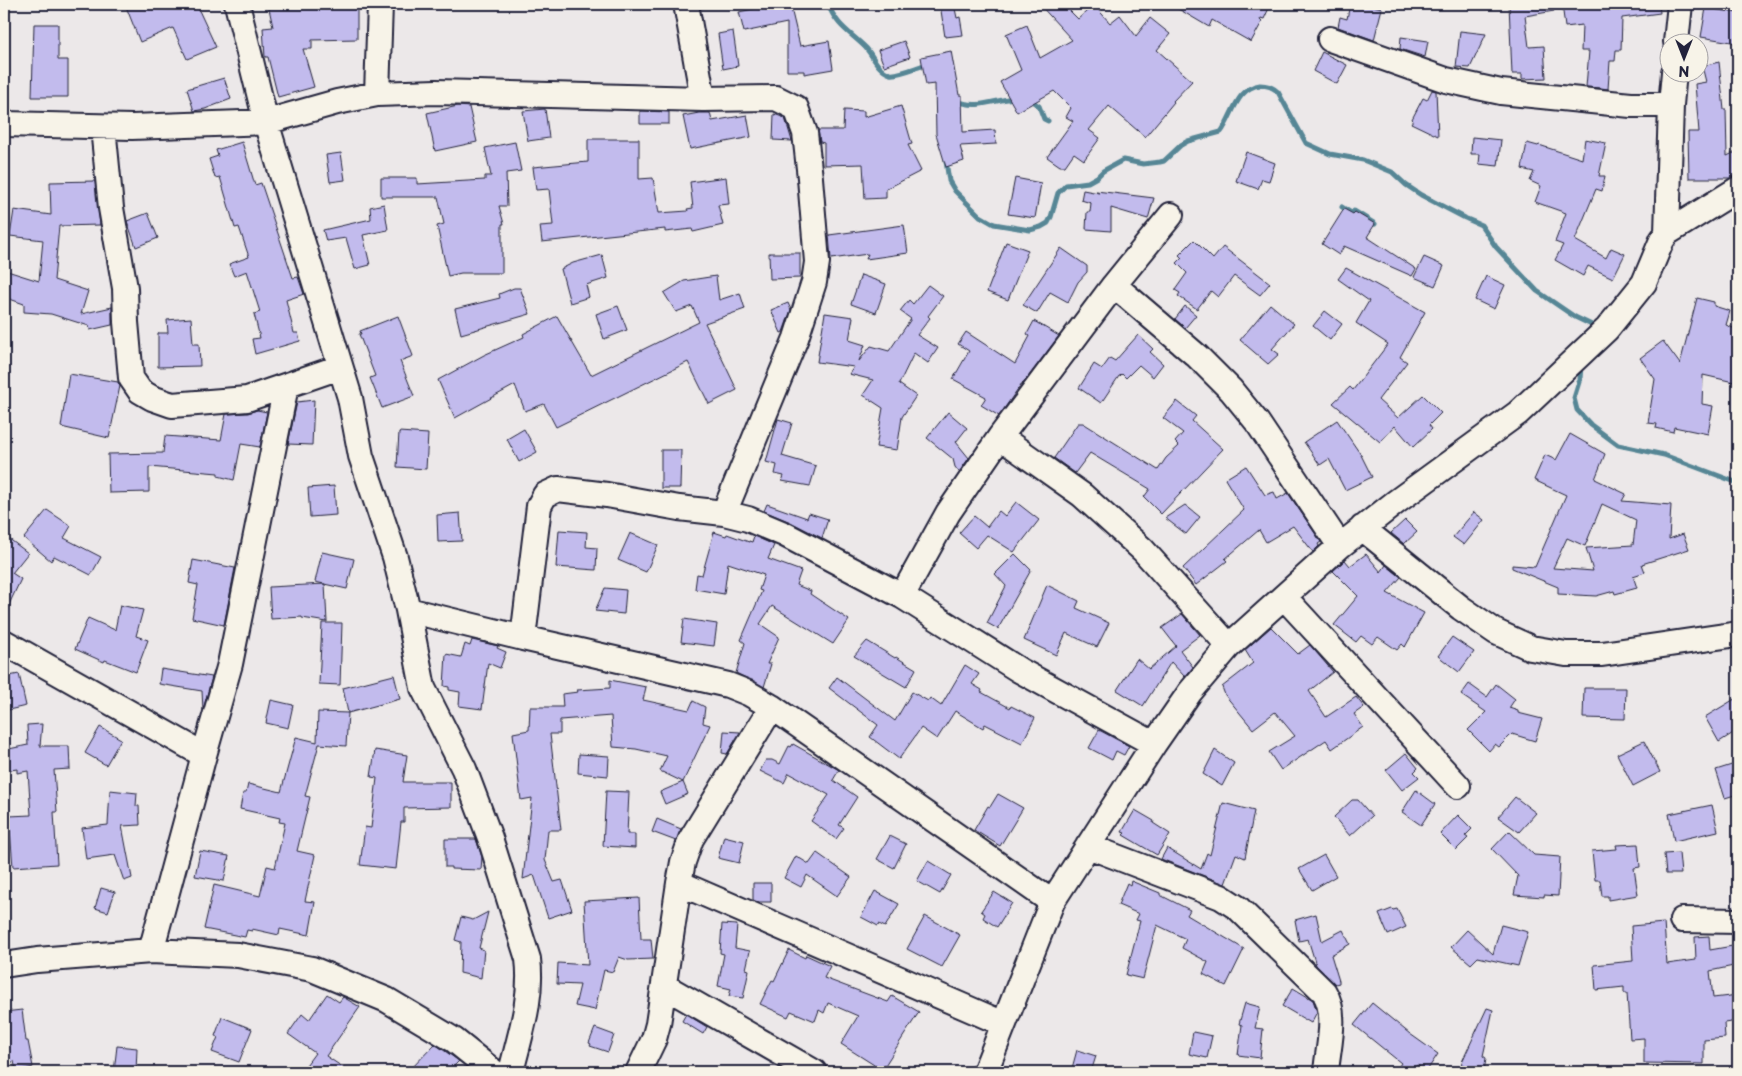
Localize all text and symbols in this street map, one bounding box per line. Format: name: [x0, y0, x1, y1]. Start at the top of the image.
north arrow: [1660, 32, 1710, 82]
text: N: [1678, 61, 1690, 82]

